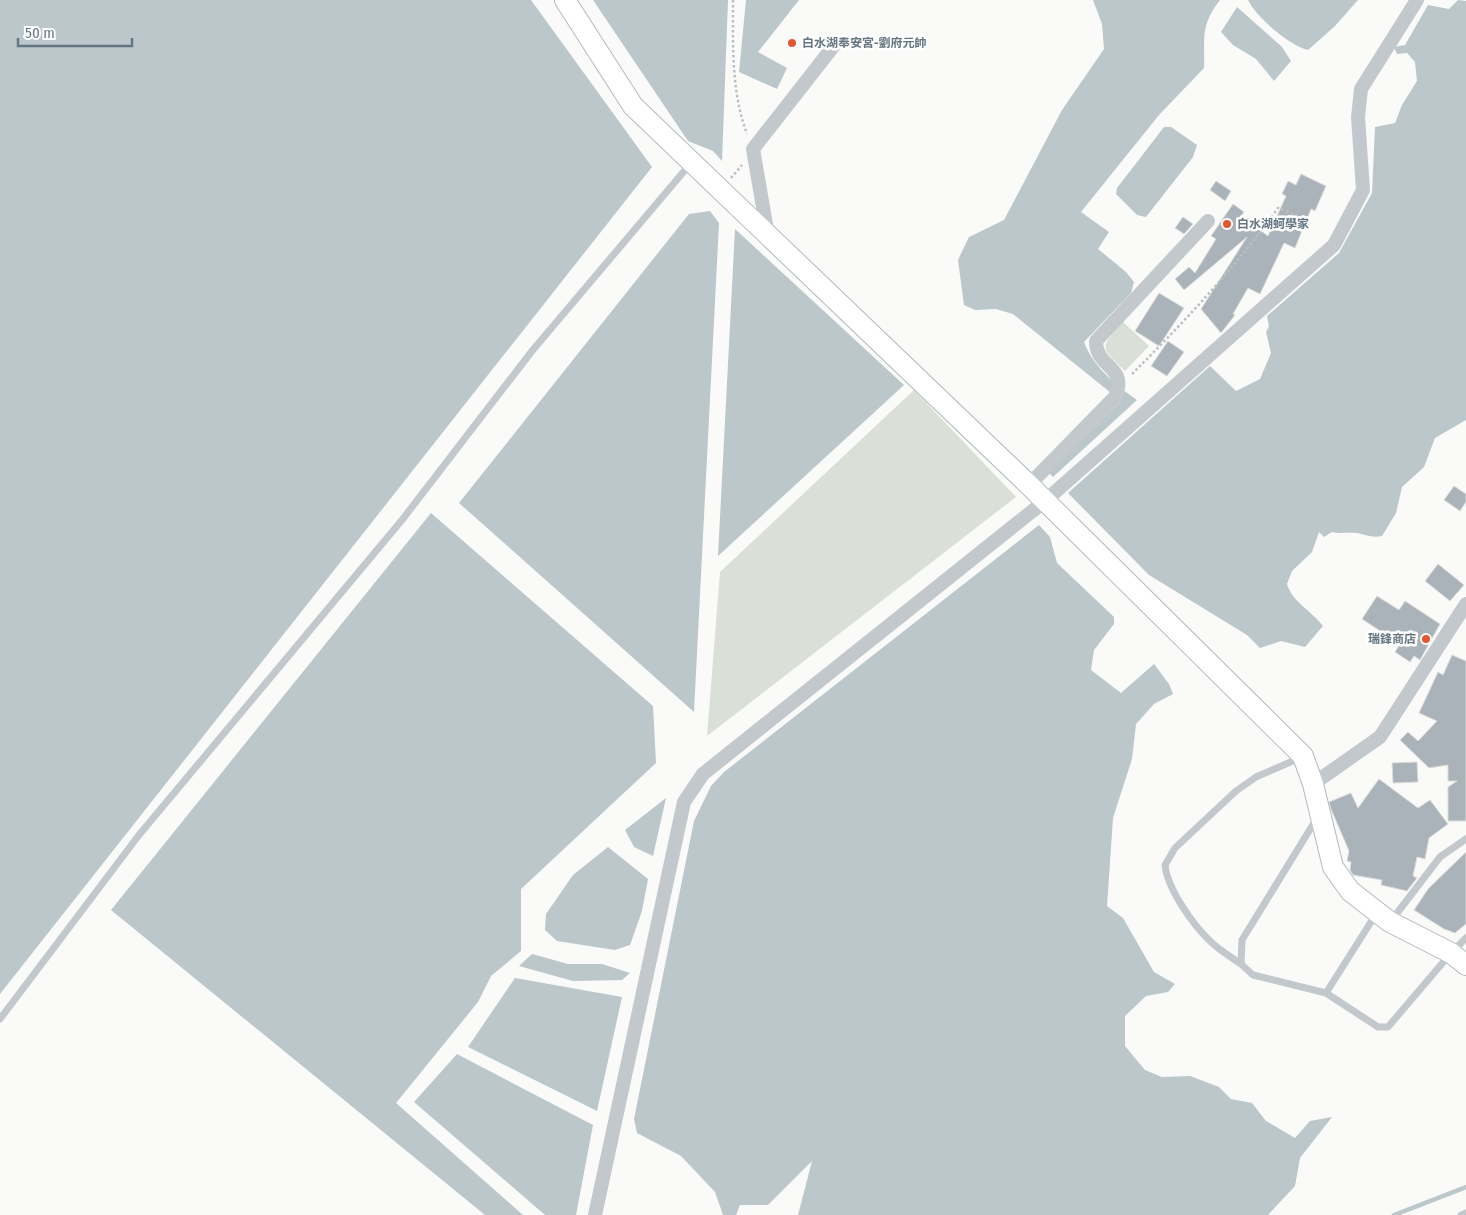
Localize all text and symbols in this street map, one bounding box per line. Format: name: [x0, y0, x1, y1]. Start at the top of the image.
scale bar: [18, 15, 131, 47]
text: 50 m: [25, 24, 55, 42]
place label: 白水湖奉安宮-劉府元帥: [802, 36, 927, 50]
marker: 白水湖奉安宮-劉府元帥: [786, 37, 798, 49]
place label: 白水湖蚵學家: [1237, 217, 1309, 231]
marker: 白水湖蚵學家: [1221, 218, 1233, 230]
place label: 瑞鋒商店: [1368, 632, 1416, 646]
marker: 瑞鋒商店: [1420, 633, 1432, 645]

